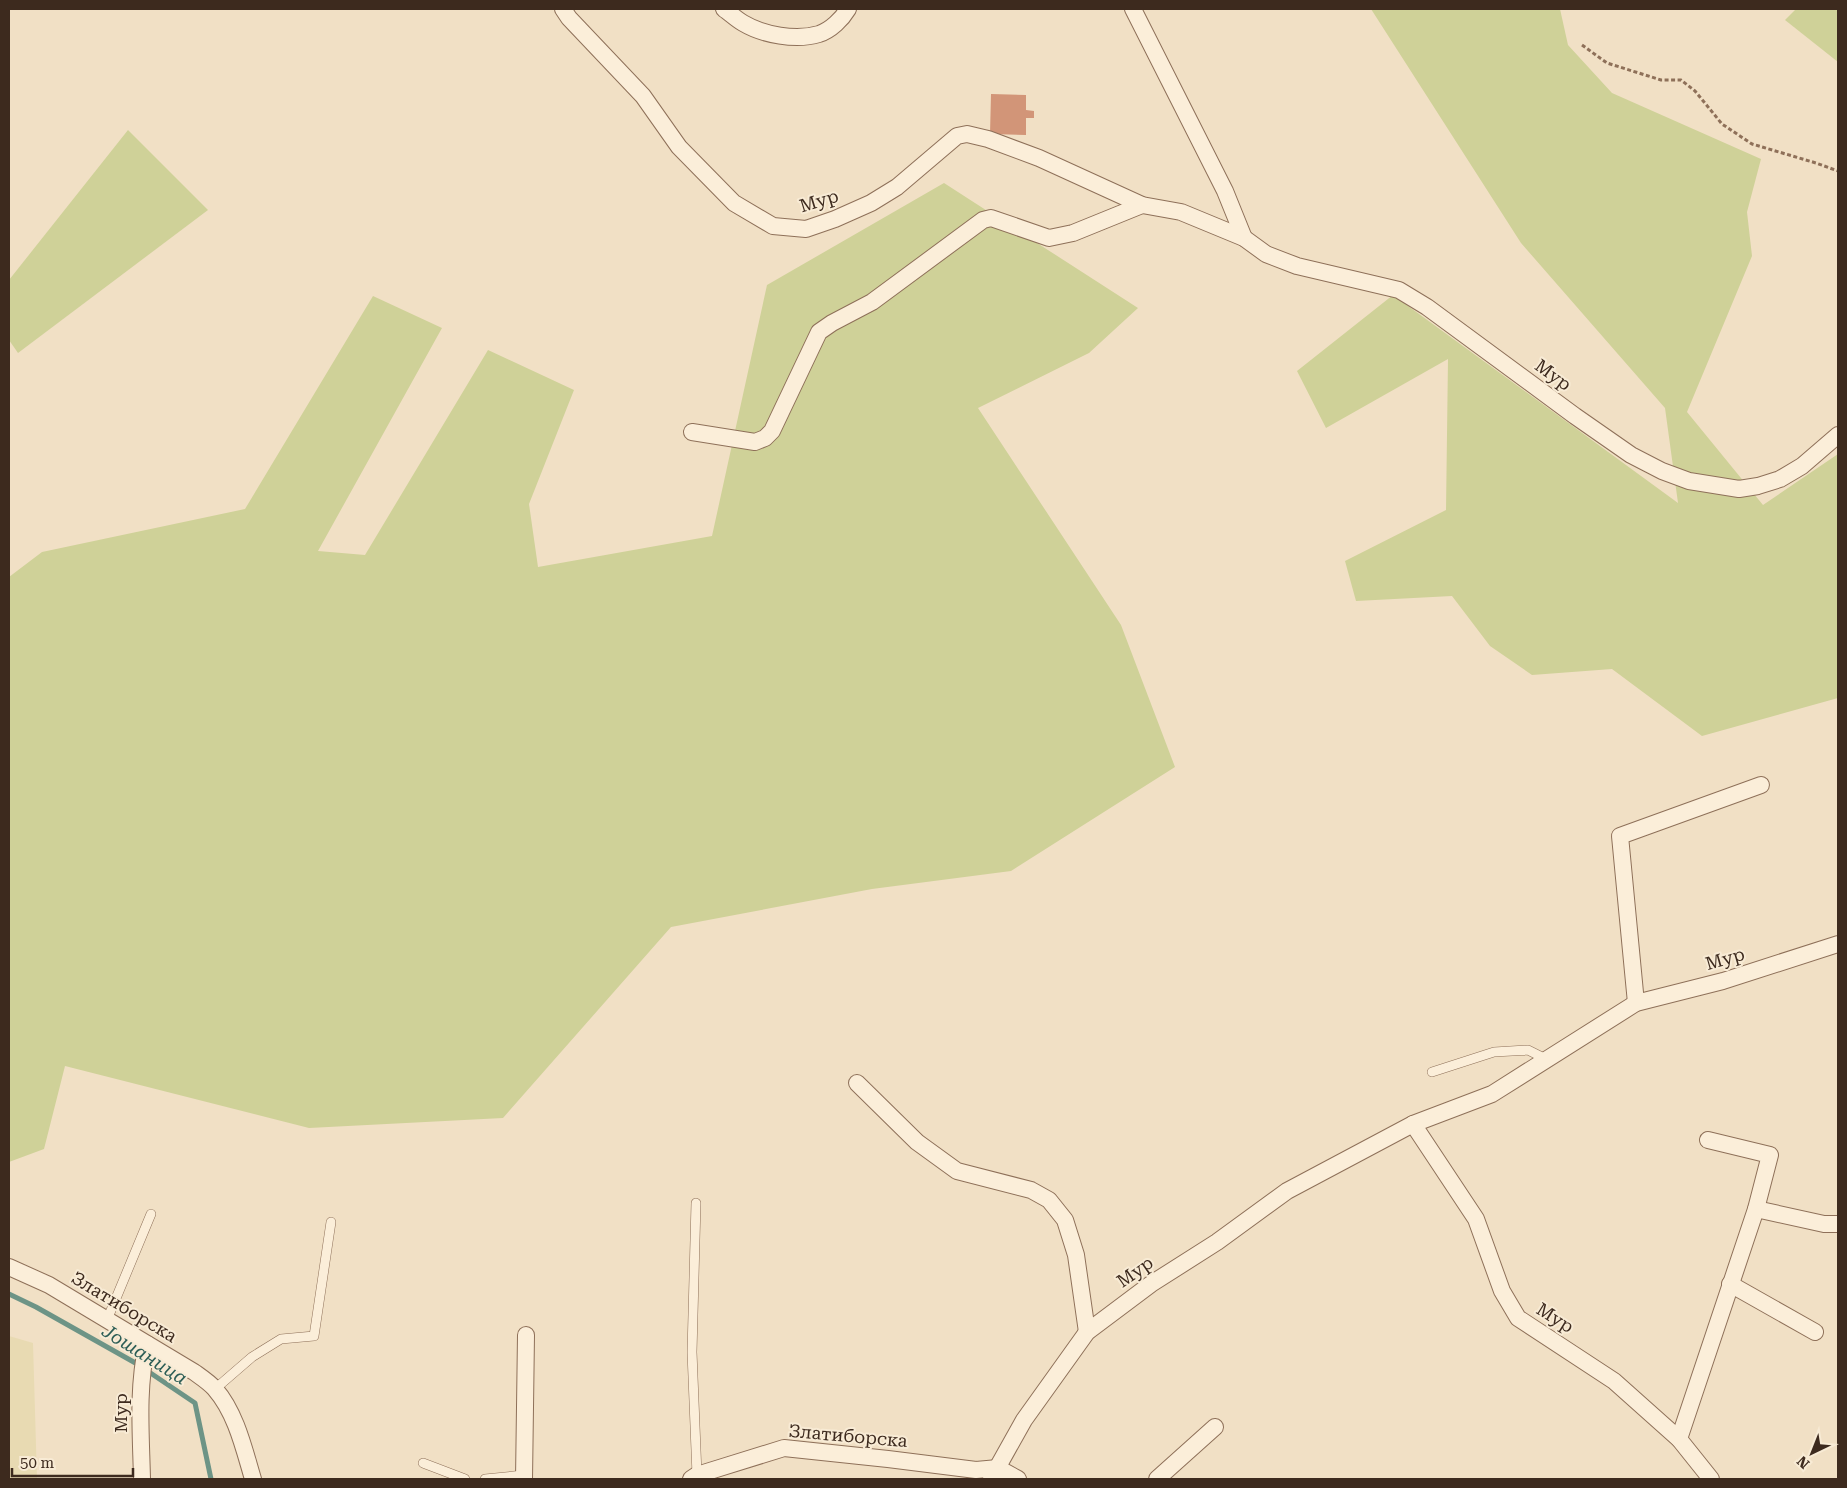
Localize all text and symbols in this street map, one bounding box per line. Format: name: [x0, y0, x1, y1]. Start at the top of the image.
street label: Мур: [797, 185, 841, 216]
street label: Мур: [1531, 354, 1576, 395]
street label: Мур: [1703, 943, 1747, 974]
street label: Мур: [1112, 1252, 1157, 1292]
street label: Златиборска: [68, 1267, 181, 1347]
street label: Мур: [1533, 1298, 1578, 1337]
water label: Јошаница: [97, 1319, 191, 1390]
street label: Мур: [110, 1393, 131, 1433]
street label: Златиборска: [788, 1420, 909, 1451]
north arrow: [1787, 1428, 1837, 1478]
scale bar: [12, 1446, 134, 1478]
text: N: [1794, 1453, 1813, 1472]
text: 50 m: [20, 1454, 55, 1472]

